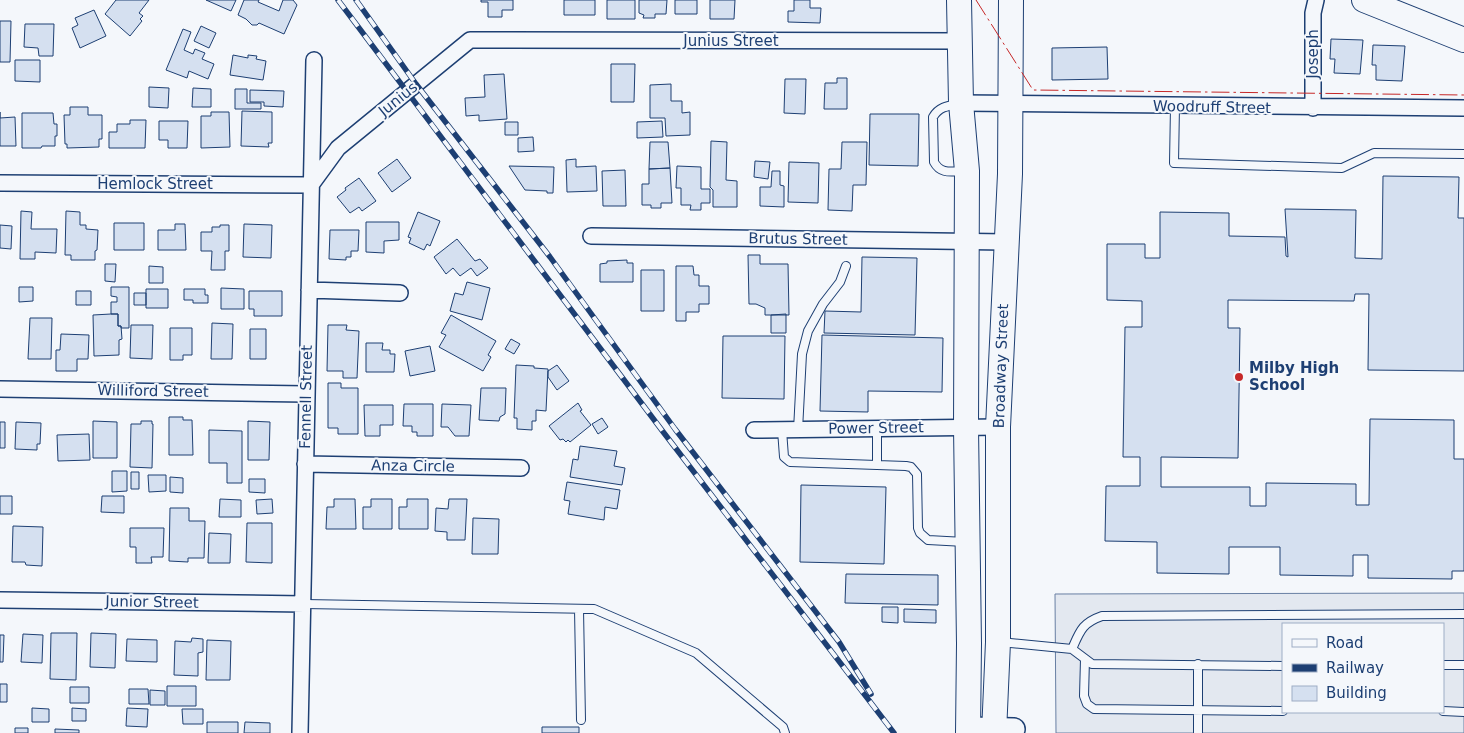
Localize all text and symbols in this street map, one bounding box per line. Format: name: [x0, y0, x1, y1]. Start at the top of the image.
street label: Joseph: [1304, 29, 1322, 80]
street label: Junius Street: [682, 32, 779, 50]
street label: Junius: [374, 78, 421, 121]
street label: Woodruff Street: [1153, 97, 1271, 117]
street label: Hemlock Street: [97, 175, 213, 193]
street label: Brutus Street: [748, 229, 848, 249]
street label: Broadway Street: [990, 303, 1012, 429]
street label: Fennell Street: [296, 345, 316, 449]
place label: Milby High School: [1249, 359, 1339, 394]
marker: Milby High School: [1233, 371, 1245, 383]
street label: Williford Street: [97, 381, 209, 401]
street label: Power Street: [828, 418, 924, 438]
street label: Anza Circle: [371, 456, 455, 476]
street label: Junior Street: [104, 592, 199, 612]
legend: [1282, 623, 1444, 713]
text: Road: [1326, 634, 1364, 652]
text: Railway: [1326, 659, 1384, 677]
text: Building: [1326, 684, 1387, 702]

